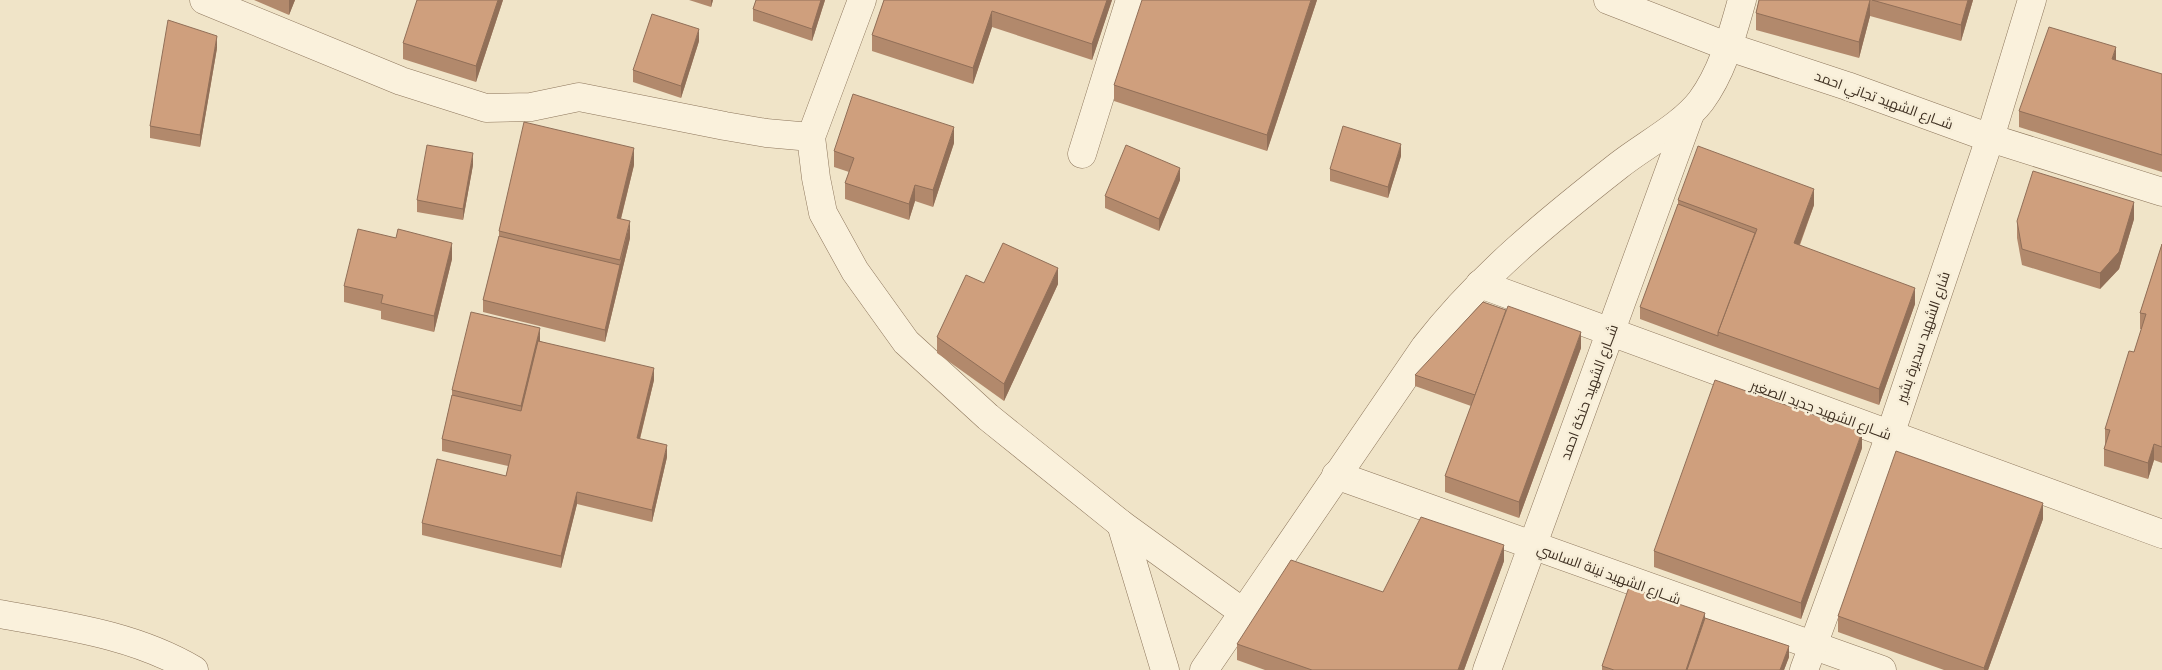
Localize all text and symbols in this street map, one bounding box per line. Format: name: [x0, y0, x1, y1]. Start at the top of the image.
street label: شــارع الشهيد تجاني احمد: [1811, 67, 1955, 136]
street label: شارع الشهيد سديرة بشير: [1893, 269, 1954, 406]
street label: شــارع الشهيد حنكة احمد: [1557, 322, 1622, 462]
street label: شــارع الشهيد جديد الصغير: [1747, 377, 1894, 444]
street label: شــارع الشهيد نينة الساسي: [1534, 541, 1683, 610]

